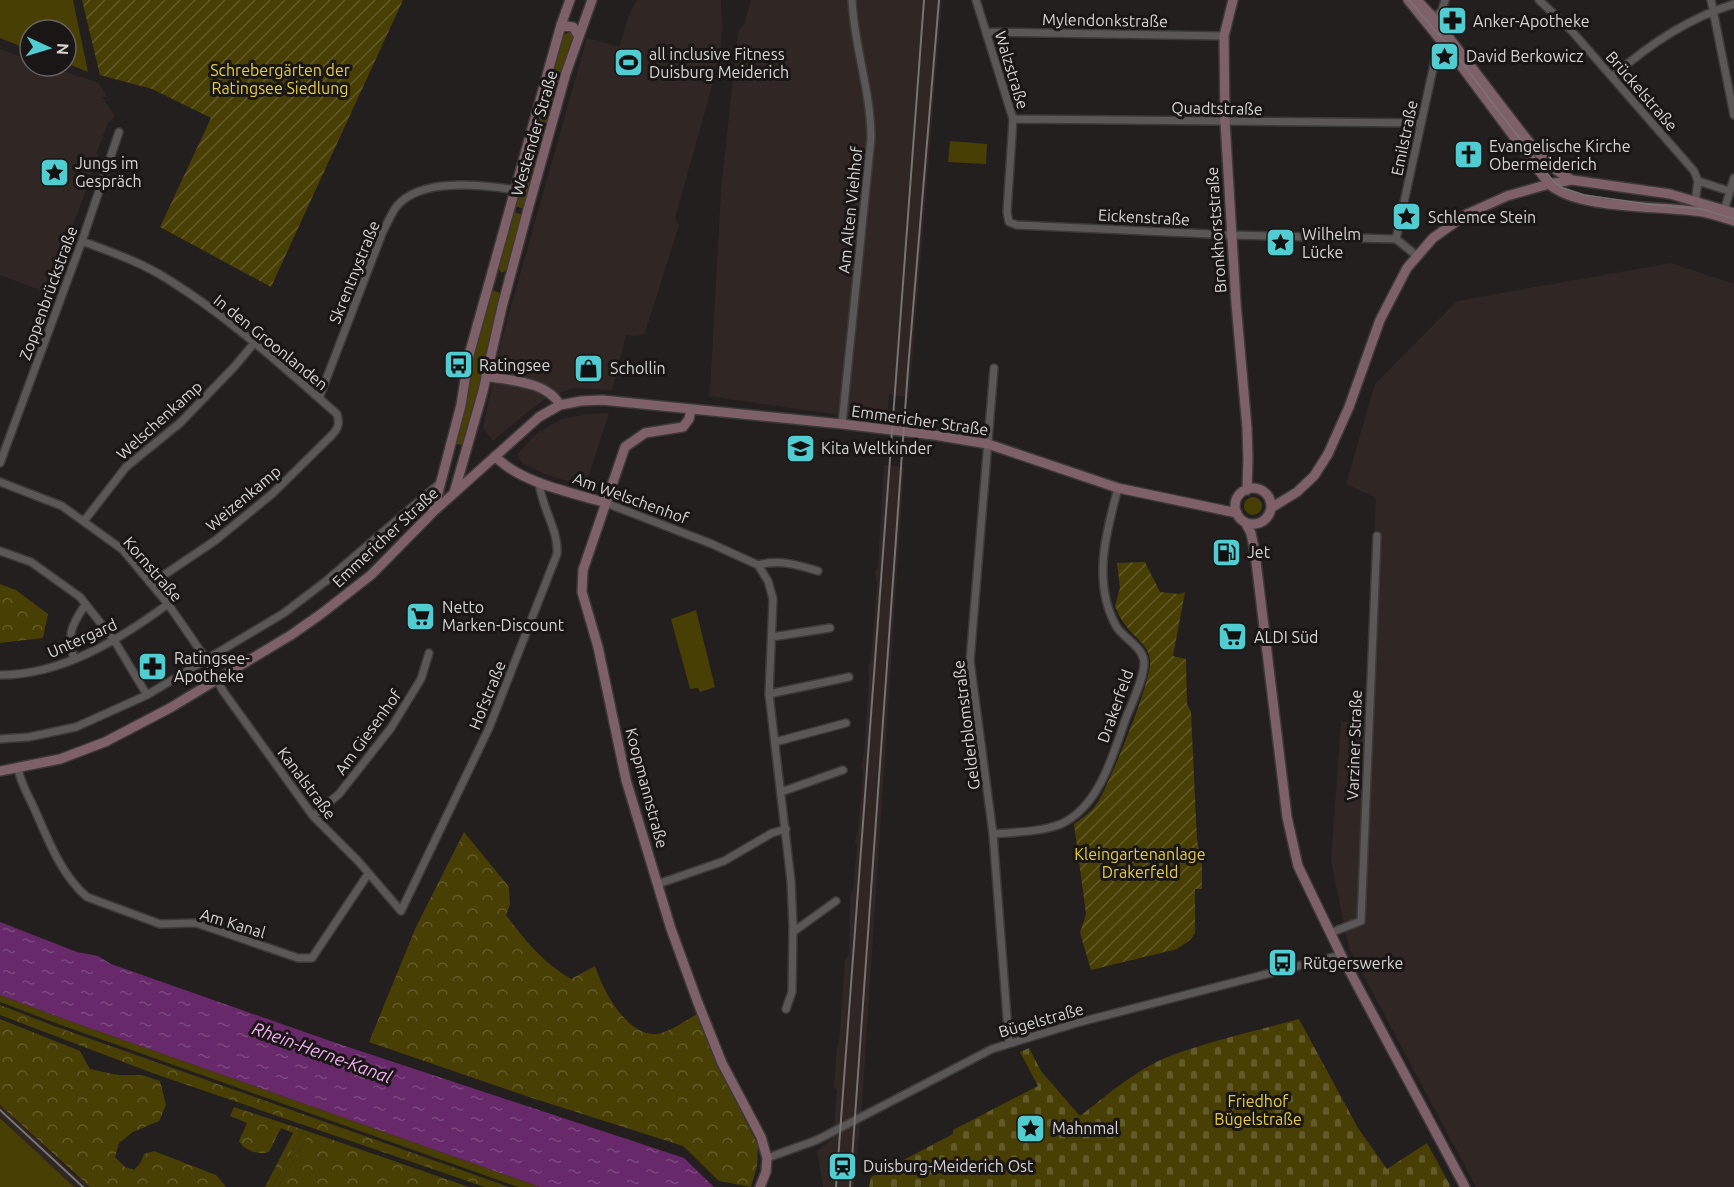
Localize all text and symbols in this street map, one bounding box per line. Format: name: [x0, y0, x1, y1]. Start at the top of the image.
pharmacy icon: Anker-Apotheke: [1436, 5, 1468, 37]
street label: Mylendonkstraße: [1042, 10, 1168, 30]
place label: Anker-Apotheke: [1473, 12, 1590, 30]
north arrow: [18, 18, 78, 78]
street label: Walzstraße: [992, 29, 1032, 111]
place icon: David Berkowicz: [1429, 40, 1461, 72]
text: N: [54, 42, 72, 56]
place label: all inclusive Fitness Duisburg Meiderich: [649, 45, 789, 81]
sports icon: all inclusive Fitness Duisburg Meiderich: [612, 47, 644, 79]
place label: David Berkowicz: [1466, 47, 1584, 65]
street label: Brückelstraße: [1603, 48, 1681, 134]
park label: Schrebergärten der Ratingsee Siedlung: [210, 61, 350, 97]
street label: Westender Straße: [507, 68, 561, 198]
street label: Quadtstraße: [1171, 98, 1263, 118]
street label: Emilstraße: [1387, 99, 1421, 177]
place label: Evangelische Kirche Obermeiderich: [1489, 137, 1630, 173]
church icon: Evangelische Kirche Obermeiderich: [1452, 139, 1484, 171]
street label: Am Alten Viehhof: [834, 145, 866, 274]
place label: Jungs im Gespräch: [75, 154, 142, 190]
place icon: Jungs im Gespräch: [38, 156, 70, 188]
street label: Bronkhorststraße: [1203, 166, 1229, 294]
place icon: Schlemce Stein: [1391, 201, 1423, 233]
street label: Eickenstraße: [1098, 206, 1190, 228]
place label: Schlemce Stein: [1428, 208, 1536, 226]
street label: Skrentnystraße: [325, 218, 383, 326]
street label: Zoppenbrückstraße: [15, 224, 81, 362]
place label: Wilhelm Lücke: [1302, 225, 1361, 261]
place icon: Wilhelm Lücke: [1265, 227, 1297, 259]
street label: In den Groonlanden: [210, 291, 332, 393]
bus stop icon: Ratingsee: [442, 349, 474, 381]
shop icon: Schollin: [573, 352, 605, 384]
place label: Ratingsee: [479, 356, 550, 374]
place label: Schollin: [610, 359, 666, 377]
street label: Welschenkamp: [113, 377, 205, 463]
street label: Emmericher Straße: [850, 401, 990, 439]
school or university icon: Kita Weltkinder: [784, 432, 816, 464]
place label: Kita Weltkinder: [821, 439, 932, 457]
street label: Weizenkamp: [202, 462, 284, 534]
street label: Am Welschenhof: [571, 469, 692, 528]
street label: Emmericher Straße: [328, 483, 442, 591]
street label: Kornstraße: [120, 533, 186, 605]
fuel station icon: Jet: [1210, 536, 1242, 568]
place label: Jet: [1247, 543, 1271, 561]
place label: Netto Marken-Discount: [442, 598, 565, 634]
supermarket icon: Netto Marken-Discount: [405, 600, 437, 632]
street label: Untergard: [45, 615, 119, 661]
supermarket icon: ALDI Süd: [1217, 621, 1249, 653]
place label: ALDI Süd: [1254, 628, 1318, 646]
place label: Ratingsee- Apotheke: [174, 649, 250, 685]
pharmacy icon: Ratingsee- Apotheke: [137, 651, 169, 683]
street label: Hofstraße: [465, 658, 509, 732]
street label: Gelderblomstraße: [949, 659, 983, 791]
street label: Drakerfeld: [1093, 667, 1137, 745]
street label: Am Giesenhof: [331, 685, 405, 778]
street label: Varziner Straße: [1343, 689, 1365, 801]
street label: Koopmannstraße: [622, 726, 672, 850]
street label: Kanalstraße: [274, 743, 340, 823]
park label: Kleingartenanlage Drakerfeld: [1074, 845, 1206, 881]
street label: Am Kanal: [198, 905, 268, 941]
bus stop icon: Rütgerswerke: [1266, 947, 1298, 979]
place label: Rütgerswerke: [1303, 954, 1403, 972]
street label: Bügelstraße: [996, 999, 1086, 1041]
water label: Rhein-Herne-Kanal: [250, 1017, 395, 1087]
park label: Friedhof Bügelstraße: [1214, 1092, 1302, 1128]
place icon: Mahnmal: [1015, 1112, 1047, 1144]
place label: Mahnmal: [1052, 1119, 1119, 1137]
station icon: Duisburg-Meiderich Ost: [826, 1150, 858, 1182]
place label: Duisburg-Meiderich Ost: [863, 1157, 1034, 1175]

